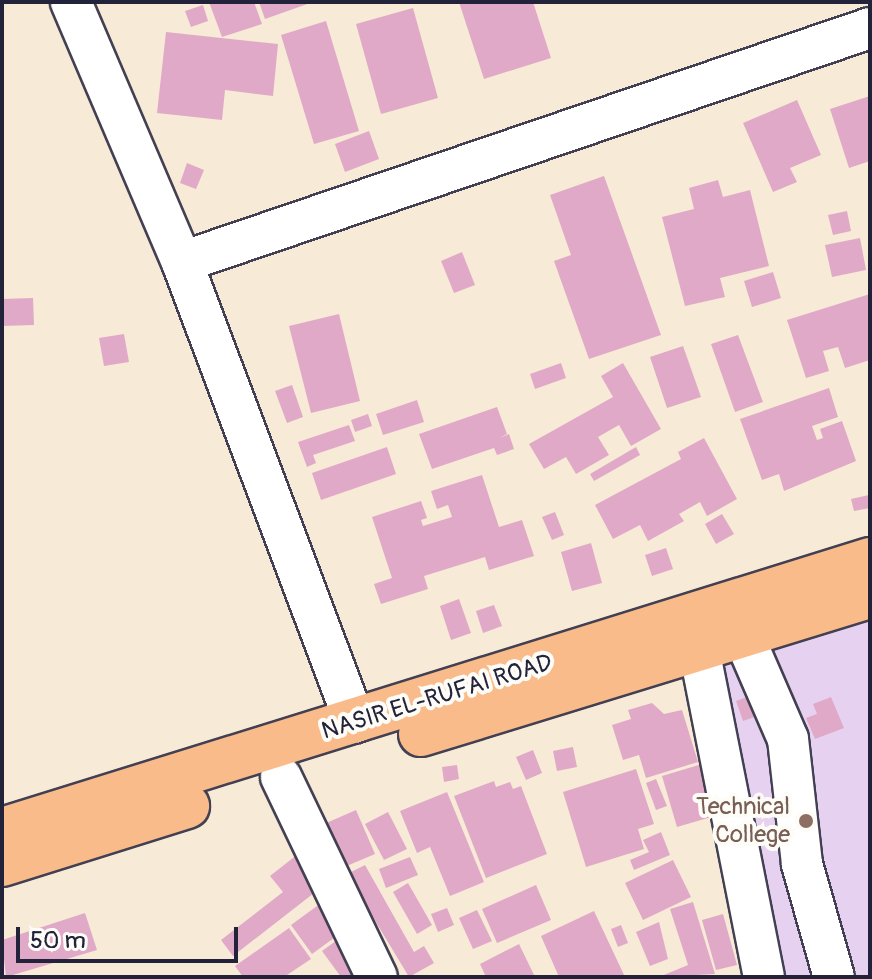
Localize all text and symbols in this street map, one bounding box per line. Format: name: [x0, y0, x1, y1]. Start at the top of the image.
street label: NASIR EL-RUFAI ROAD: [318, 648, 556, 746]
place label: Technical College: [696, 793, 790, 849]
marker: Technical College: [797, 812, 815, 830]
scale bar: [20, 911, 242, 961]
text: 50 m: [30, 926, 86, 955]

